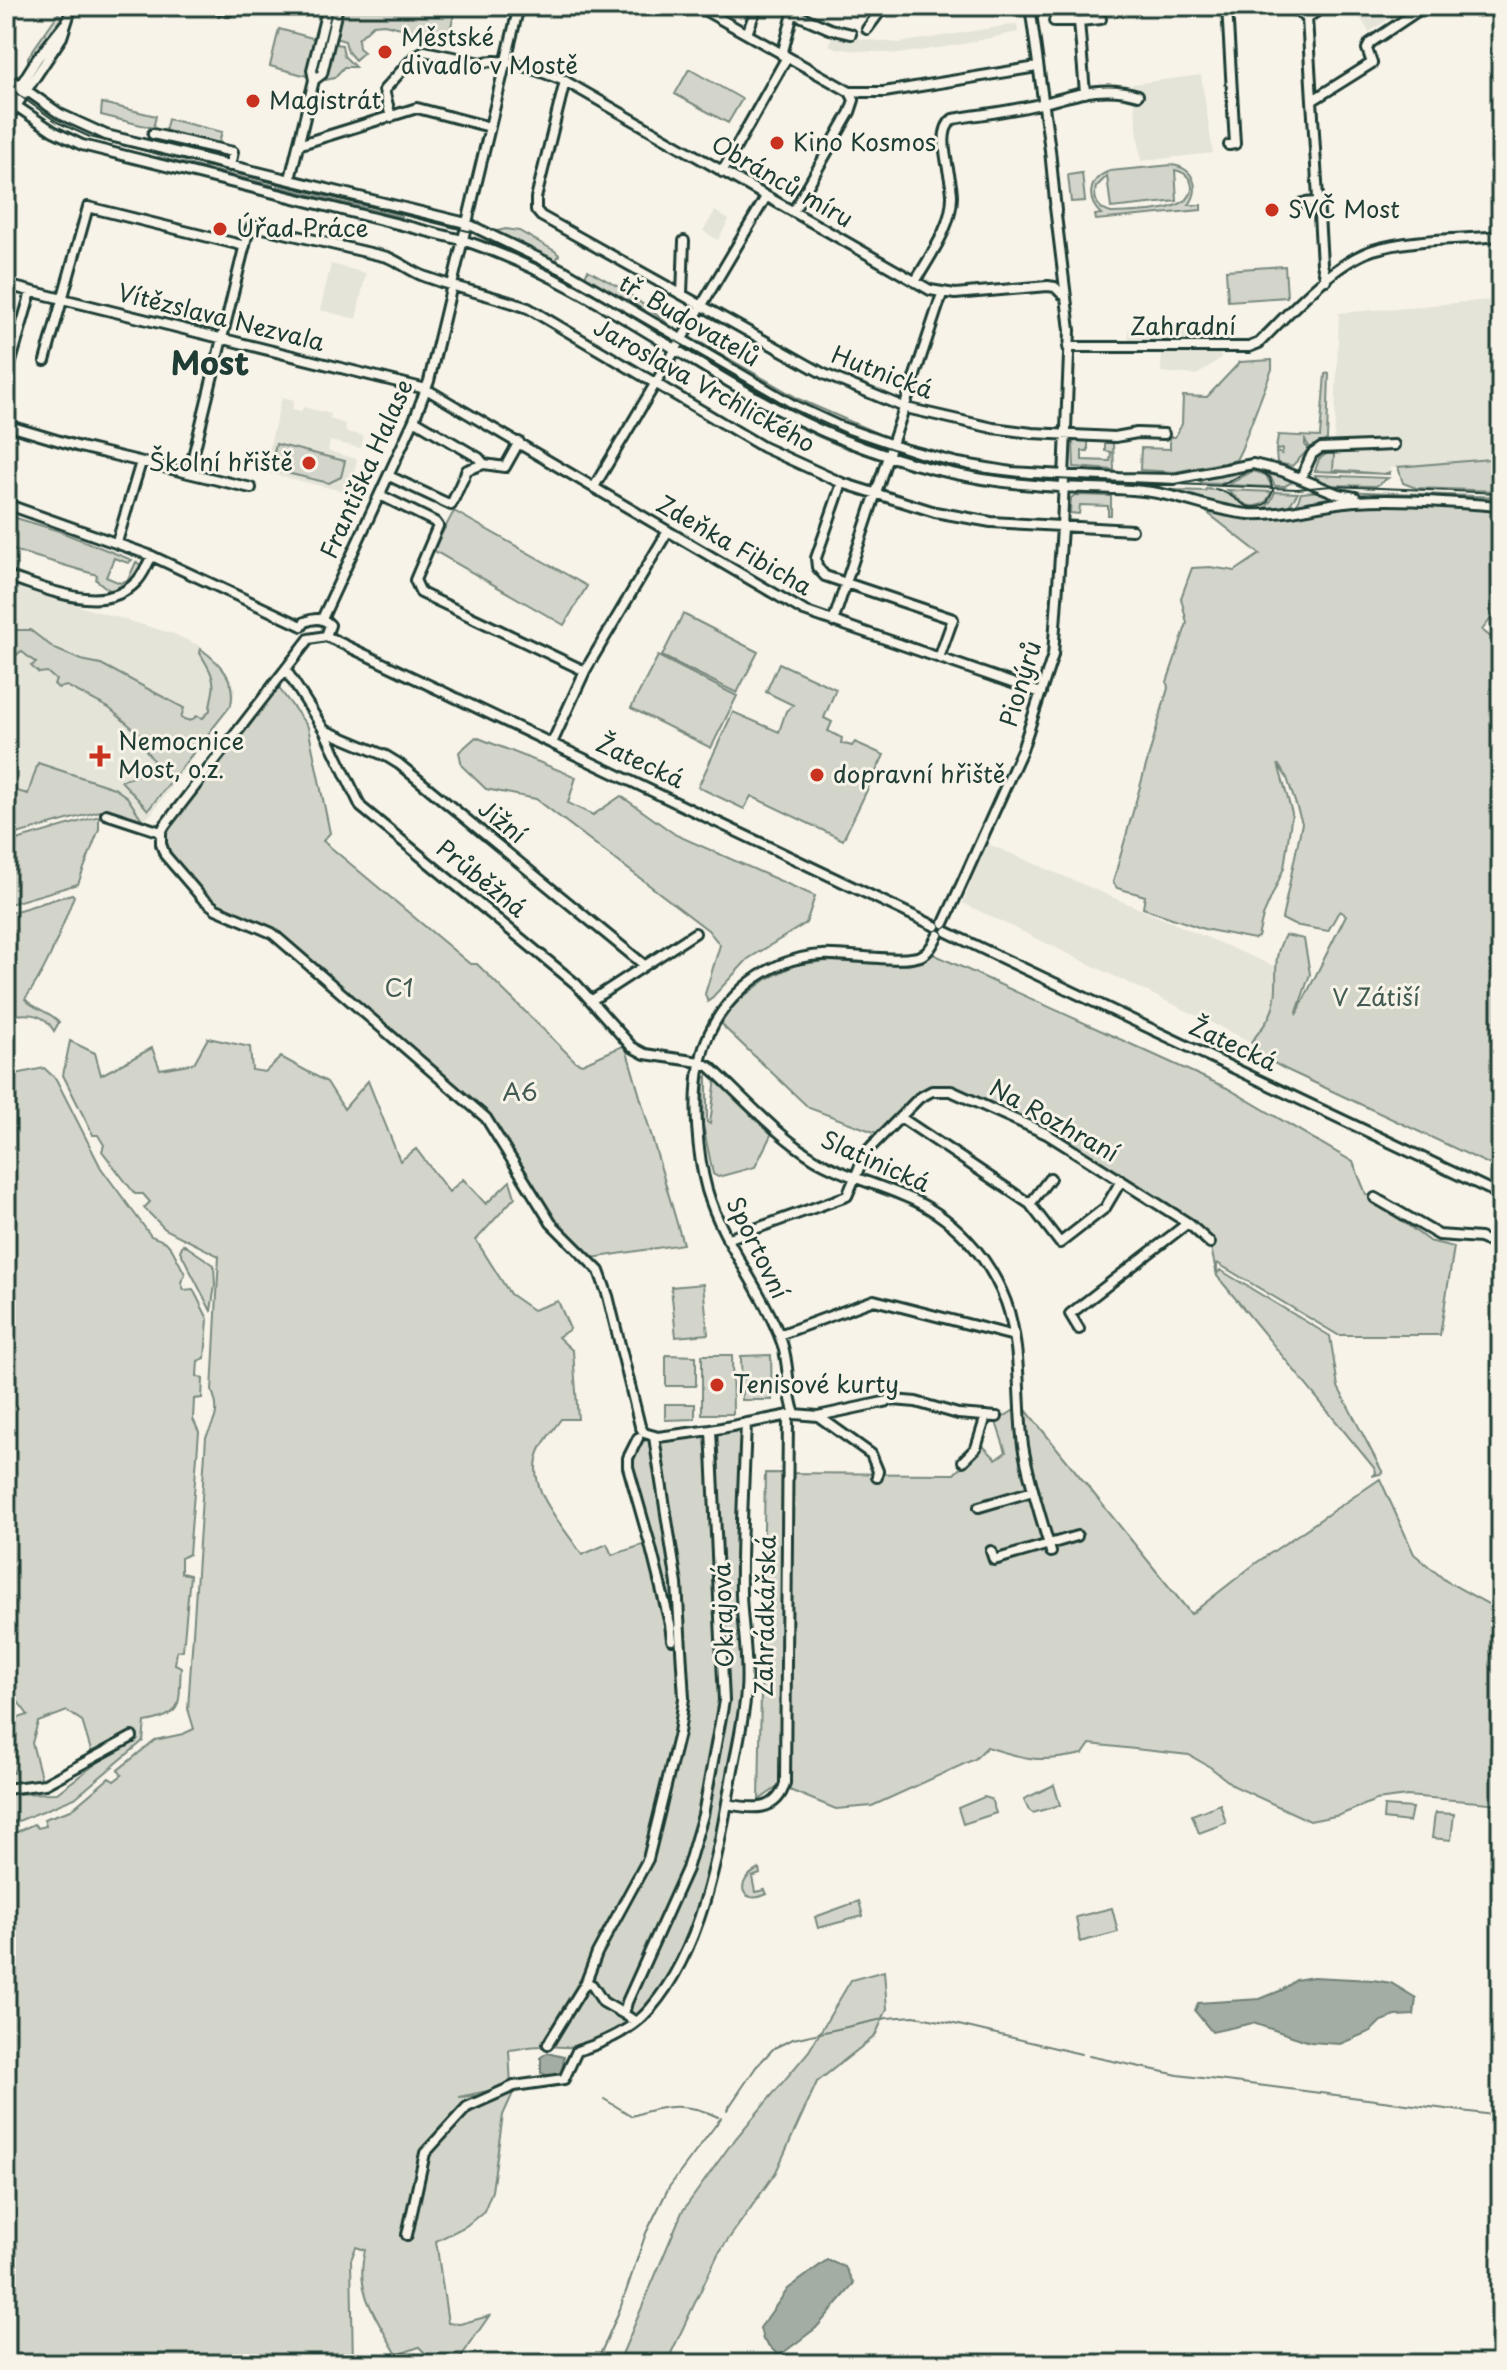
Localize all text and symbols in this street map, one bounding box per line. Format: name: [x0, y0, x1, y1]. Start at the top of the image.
place label: Městské divadlo v Mostě: [401, 18, 578, 82]
marker: Městské divadlo v Mostě: [376, 43, 394, 61]
place label: Magistrát: [269, 81, 381, 117]
marker: Magistrát: [244, 92, 262, 110]
place label: Kino Kosmos: [793, 123, 936, 159]
street label: Obránců míru: [705, 125, 861, 236]
marker: Kino Kosmos: [768, 134, 786, 152]
place label: SVČ Most: [1288, 190, 1400, 226]
marker: SVČ Most: [1263, 201, 1281, 219]
place label: Úřad Práce: [236, 209, 369, 245]
marker: Úřad Práce: [211, 220, 229, 238]
street label: tř. Budovatelů: [613, 264, 767, 374]
street label: Vítězslava Nezvala: [114, 273, 329, 359]
street label: Zahradní: [1130, 307, 1236, 343]
street label: Jaroslava Vrchlického: [588, 308, 822, 460]
street label: Hutnická: [827, 335, 939, 407]
district label: Most: [171, 338, 249, 386]
street label: Františka Halase: [309, 373, 421, 564]
place label: Školní hřiště: [148, 443, 293, 479]
marker: Školní hřiště: [300, 454, 318, 472]
street label: Zdeňka Fibicha: [650, 485, 820, 603]
street label: Pionýrů: [989, 636, 1049, 731]
place label: Nemocnice Most, o.z.: [118, 722, 244, 786]
street label: Žatecká: [591, 724, 691, 796]
marker: Nemocnice Most, o.z.: [89, 745, 111, 767]
place label: dopravní hřiště: [833, 755, 1005, 791]
marker: dopravní hřiště: [808, 766, 826, 784]
street label: Jižní: [471, 790, 535, 851]
street label: Průběžná: [429, 830, 535, 925]
park label: C1: [385, 969, 413, 1005]
park label: V Zátiší: [1332, 978, 1420, 1014]
street label: Žatecká: [1184, 1007, 1284, 1079]
street label: Na Rozhraní: [984, 1069, 1127, 1170]
park label: A6: [502, 1073, 538, 1109]
street label: Slatinická: [815, 1120, 936, 1200]
street label: Sportovní: [719, 1190, 799, 1305]
place label: Tenisové kurty: [733, 1365, 899, 1401]
marker: Tenisové kurty: [708, 1376, 726, 1394]
street label: Zahrádkářská: [745, 1534, 783, 1697]
street label: Okrajová: [702, 1562, 742, 1668]

